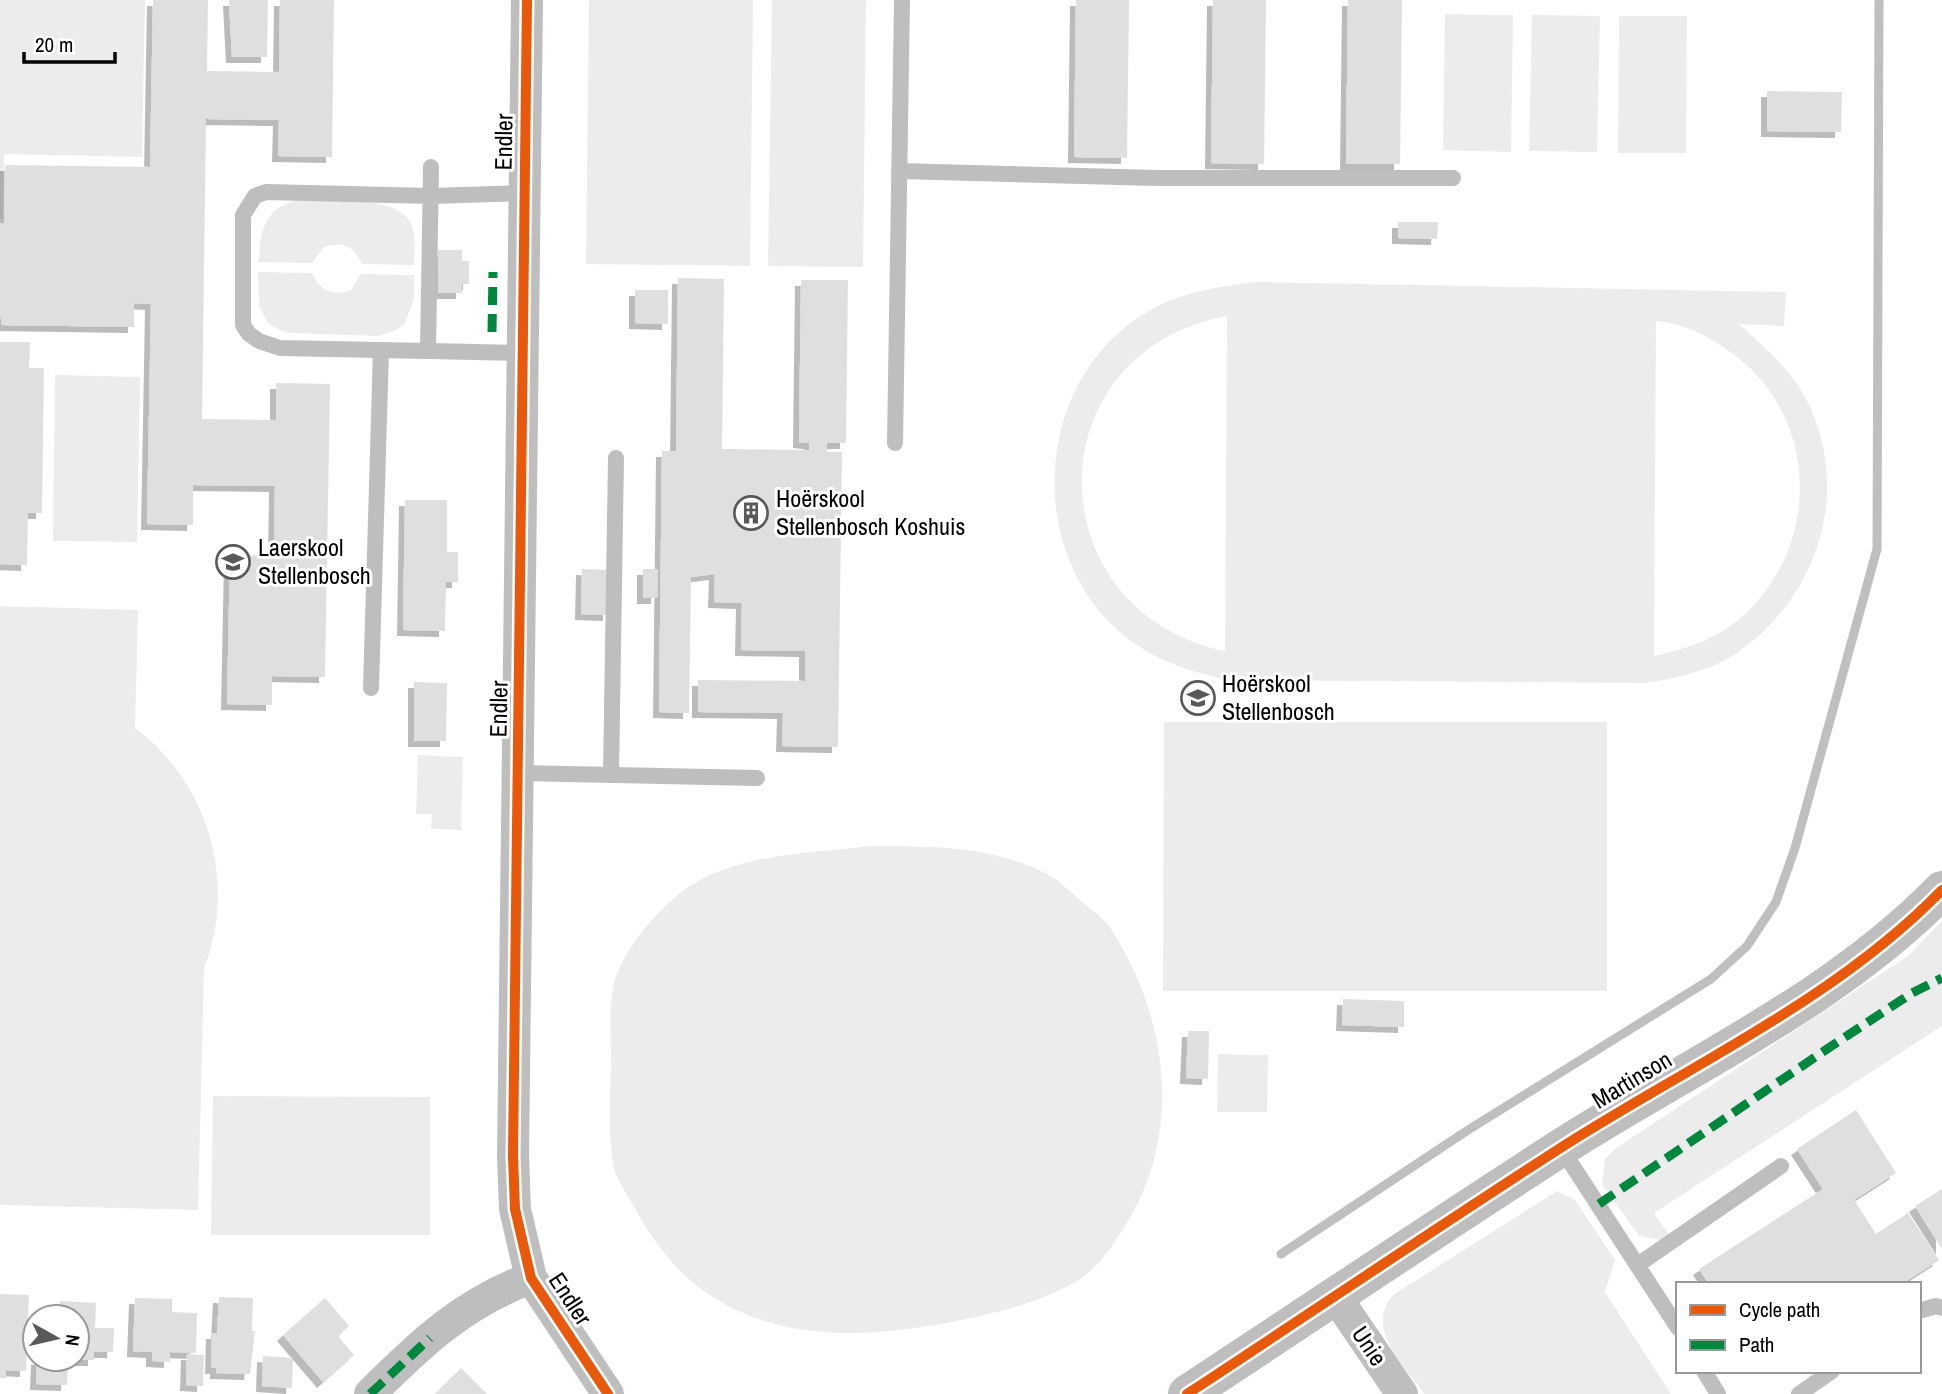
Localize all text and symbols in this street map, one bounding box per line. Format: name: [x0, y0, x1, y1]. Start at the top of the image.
scale bar: [24, 21, 116, 65]
text: 20 m: [35, 30, 73, 59]
street label: Endler: [487, 113, 520, 171]
place label: Hoërskool Stellenbosch Koshuis: [776, 482, 965, 542]
building icon: Hoërskool Stellenbosch Koshuis: [732, 494, 770, 532]
place label: Laerskool Stellenbosch: [258, 531, 371, 591]
school or university icon: Laerskool Stellenbosch: [214, 543, 252, 581]
place label: Hoërskool Stellenbosch: [1222, 667, 1335, 727]
school or university icon: Hoërskool Stellenbosch: [1179, 679, 1217, 717]
street label: Endler: [482, 680, 515, 738]
street label: Martinson: [1586, 1043, 1677, 1115]
street label: Endler: [542, 1266, 600, 1331]
legend: [1676, 1282, 1921, 1373]
text: Cycle path: [1739, 1295, 1820, 1324]
north arrow: [21, 1303, 91, 1373]
street label: Unie: [1345, 1319, 1395, 1372]
text: Path: [1739, 1330, 1774, 1359]
text: N: [59, 1333, 86, 1348]

